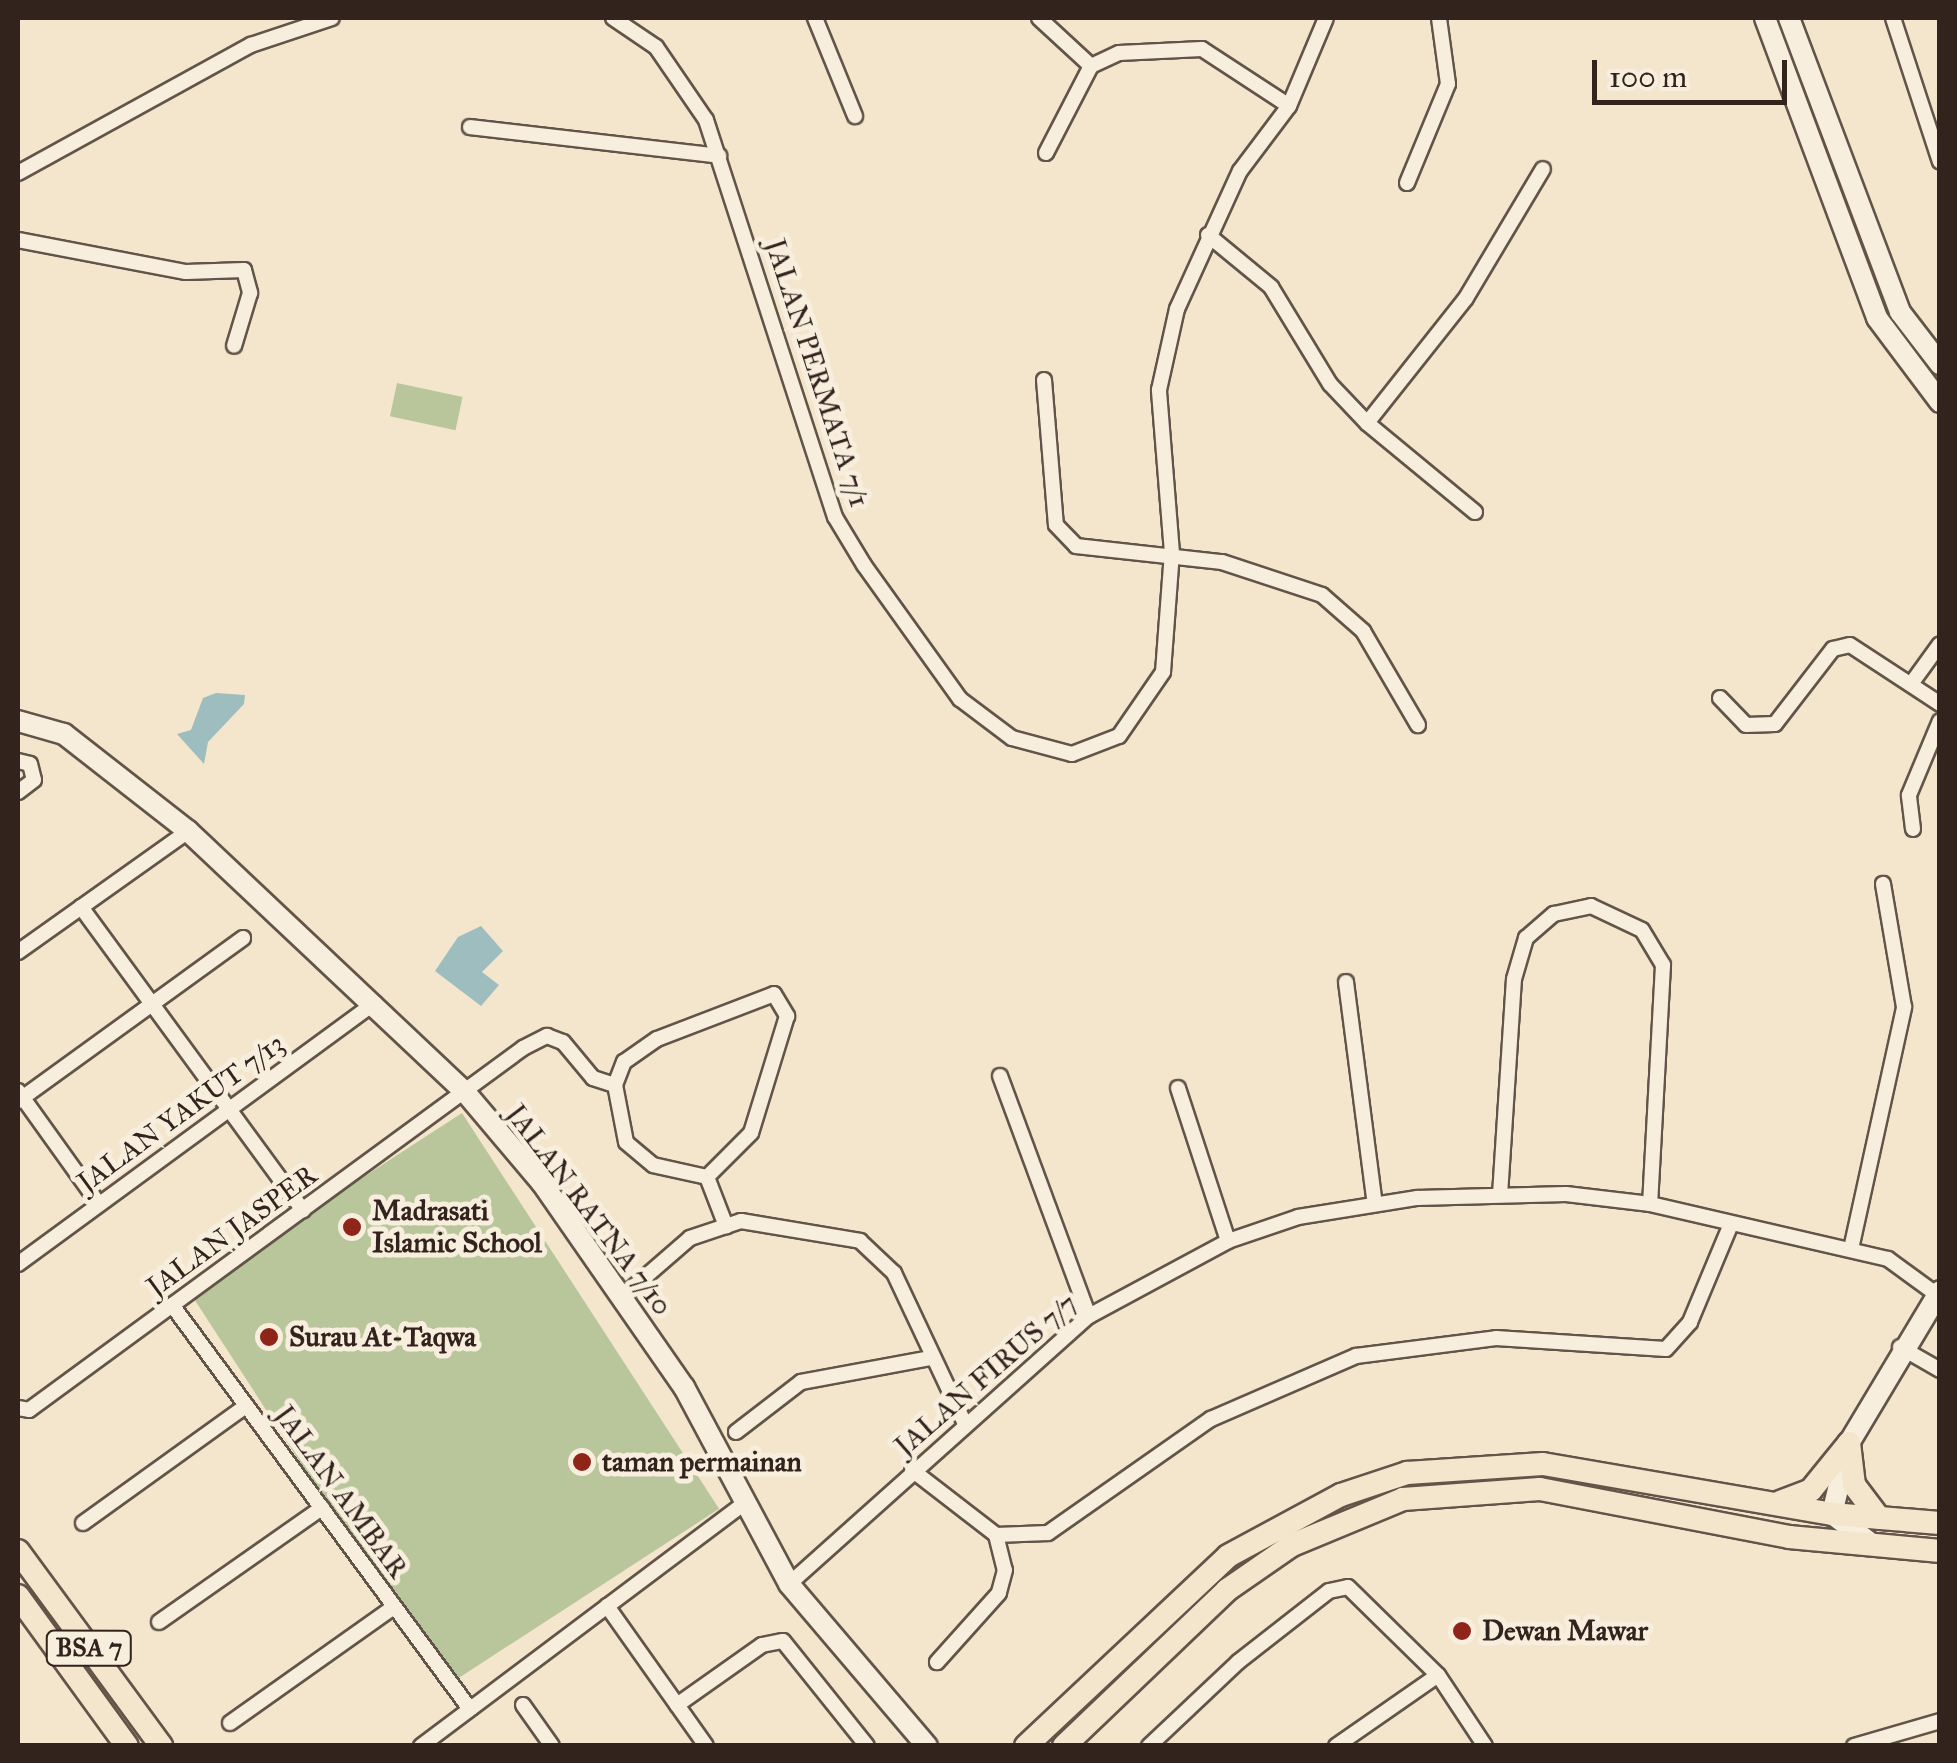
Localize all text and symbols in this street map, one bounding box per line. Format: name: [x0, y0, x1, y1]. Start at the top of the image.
scale bar: [1597, 40, 1792, 102]
text: 100 m: [1609, 59, 1687, 95]
street label: JALAN PERMATA 7/1: [758, 235, 876, 511]
street label: JALAN YAKUT 7/13: [71, 1027, 291, 1199]
street label: JALAN RATNA 7/10: [499, 1098, 679, 1322]
street label: JALAN JASPER: [140, 1158, 324, 1304]
place label: Madrasati Islamic School: [372, 1194, 542, 1260]
marker: Madrasati Islamic School: [341, 1216, 363, 1238]
street label: JALAN FIRUS 7/7: [888, 1287, 1084, 1463]
place label: Surau At-Taqwa: [289, 1320, 476, 1354]
marker: Surau At-Taqwa: [258, 1326, 280, 1348]
street label: JALAN AMBAR: [267, 1399, 415, 1585]
place label: taman permainan: [602, 1445, 802, 1479]
marker: taman permainan: [571, 1451, 593, 1473]
place label: Dewan Mawar: [1482, 1614, 1648, 1648]
marker: Dewan Mawar: [1451, 1620, 1473, 1642]
road number: BSA 7: [44, 1628, 134, 1668]

